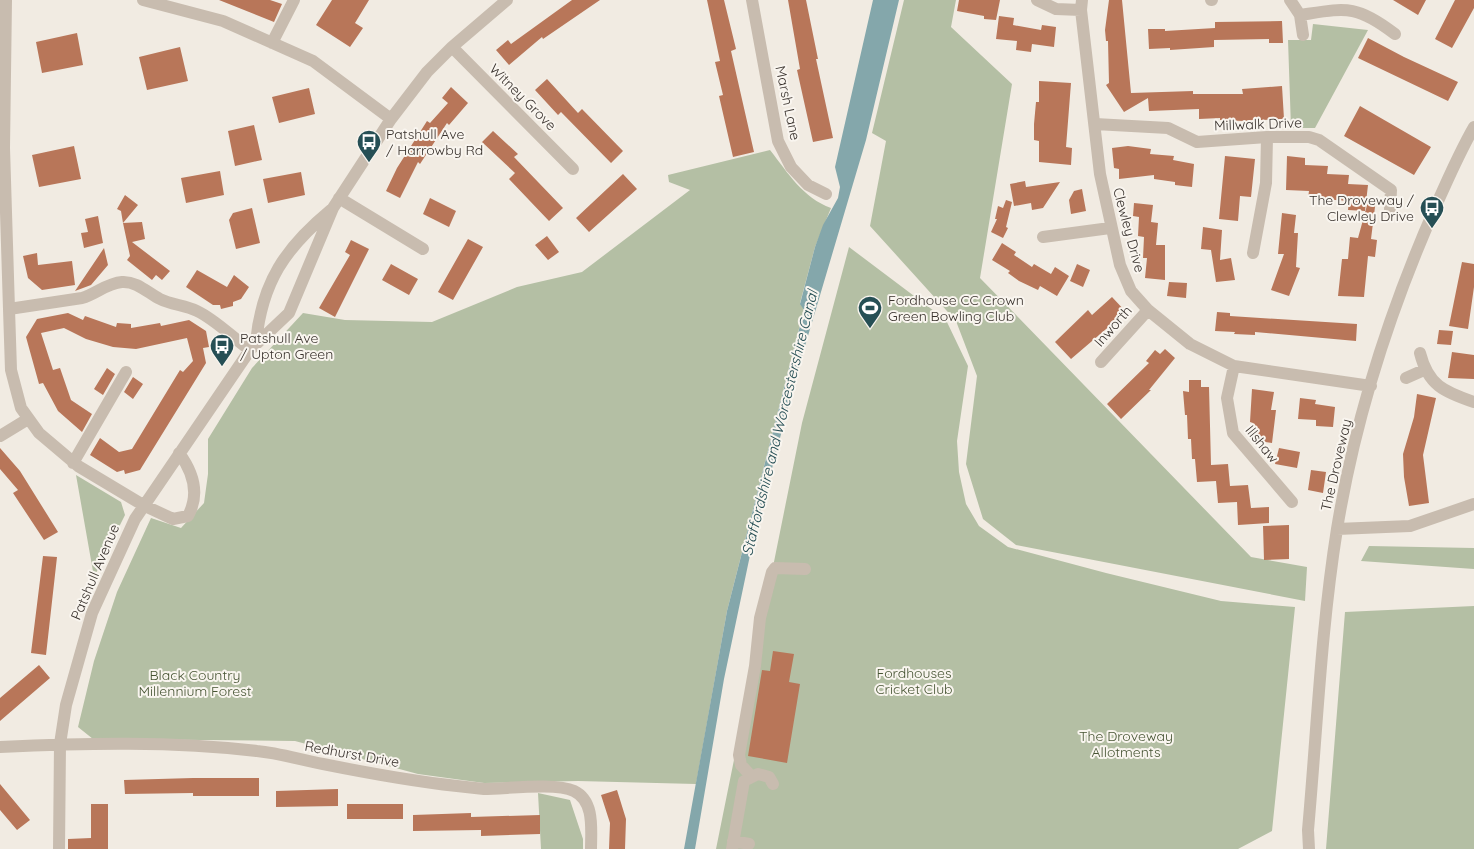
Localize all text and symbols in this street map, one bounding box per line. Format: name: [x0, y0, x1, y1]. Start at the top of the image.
street label: Witney Grove: [486, 60, 560, 134]
street label: Marsh Lane: [771, 64, 805, 142]
street label: Millwalk Drive: [1214, 113, 1302, 135]
place label: Patshull Ave / Harrowby Rd: [386, 125, 483, 159]
bus stop icon: Patshull Ave / Harrowby Rd: [356, 129, 382, 163]
street label: Clewley Drive: [1109, 186, 1149, 274]
place label: The Droveway / Clewley Drive: [1309, 191, 1415, 225]
bus stop icon: The Droveway / Clewley Drive: [1419, 195, 1445, 229]
water label: Staffordshire and Worcestershire Canal: [737, 287, 822, 558]
place label: Fordhouse CC Crown Green Bowling Club: [888, 291, 1024, 325]
sports icon: Fordhouse CC Crown Green Bowling Club: [857, 295, 883, 329]
street label: Inworth: [1090, 302, 1136, 350]
place label: Patshull Ave / Upton Green: [240, 329, 333, 363]
bus stop icon: Patshull Ave / Upton Green: [209, 333, 235, 367]
street label: The Droveway: [1317, 417, 1355, 513]
street label: Illshaw: [1241, 421, 1283, 467]
street label: Patshull Avenue: [67, 521, 123, 623]
park label: Fordhouses Cricket Club: [875, 664, 953, 698]
park label: Black Country Millennium Forest: [139, 666, 252, 700]
park label: The Droveway Allotments: [1079, 727, 1173, 761]
street label: Redhurst Drive: [303, 737, 401, 771]

